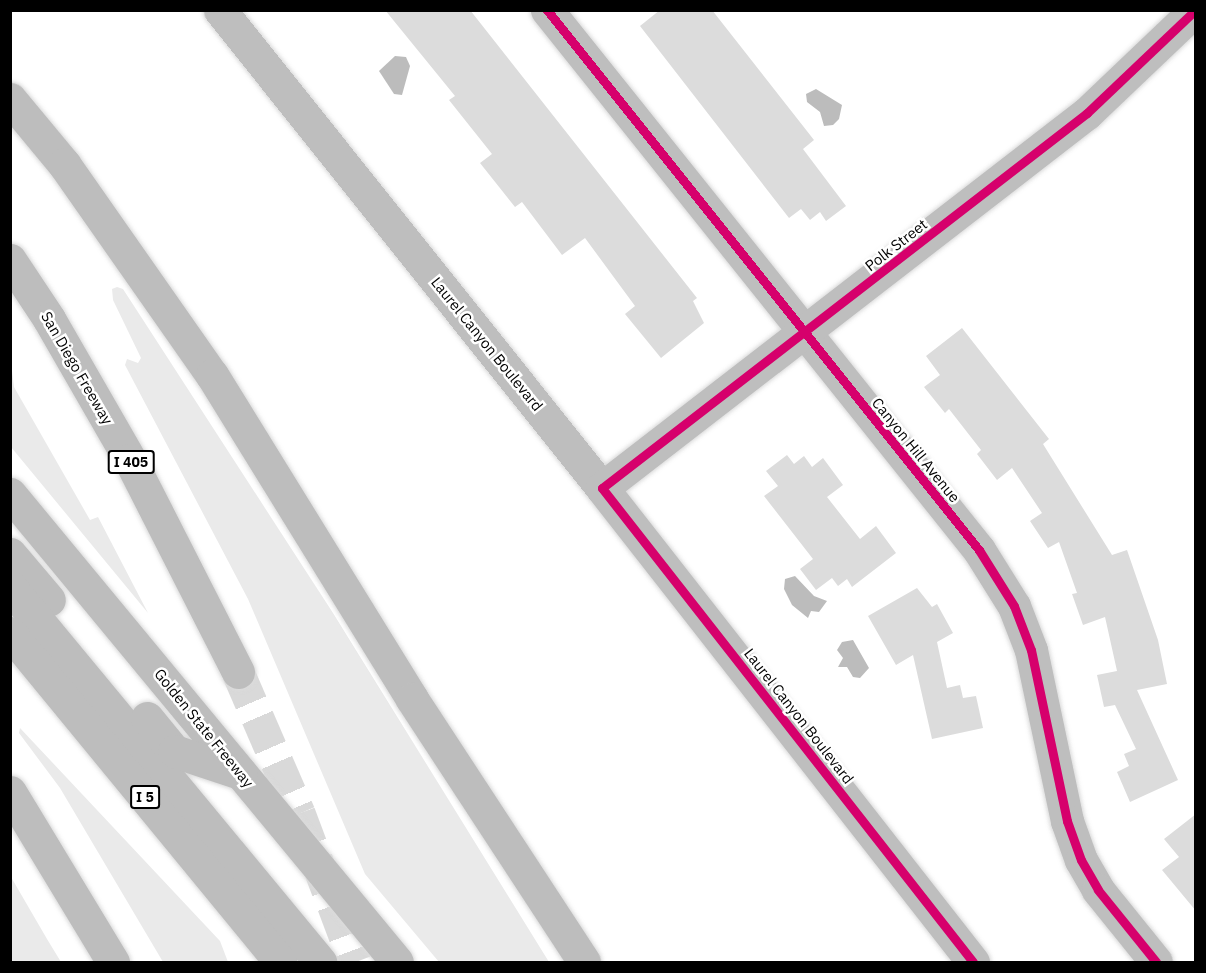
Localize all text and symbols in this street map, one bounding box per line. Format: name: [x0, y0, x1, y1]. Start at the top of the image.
street label: Polk Street: [861, 215, 931, 275]
street label: Laurel Canyon Boulevard: [427, 273, 547, 415]
street label: San Diego Freeway: [37, 308, 117, 428]
street label: Canyon Hill Avenue: [868, 394, 964, 506]
road number: I 405: [107, 451, 155, 473]
street label: Laurel Canyon Boulevard: [740, 645, 858, 787]
street label: Golden State Freeway: [151, 665, 257, 791]
road number: I 5: [130, 786, 160, 808]

